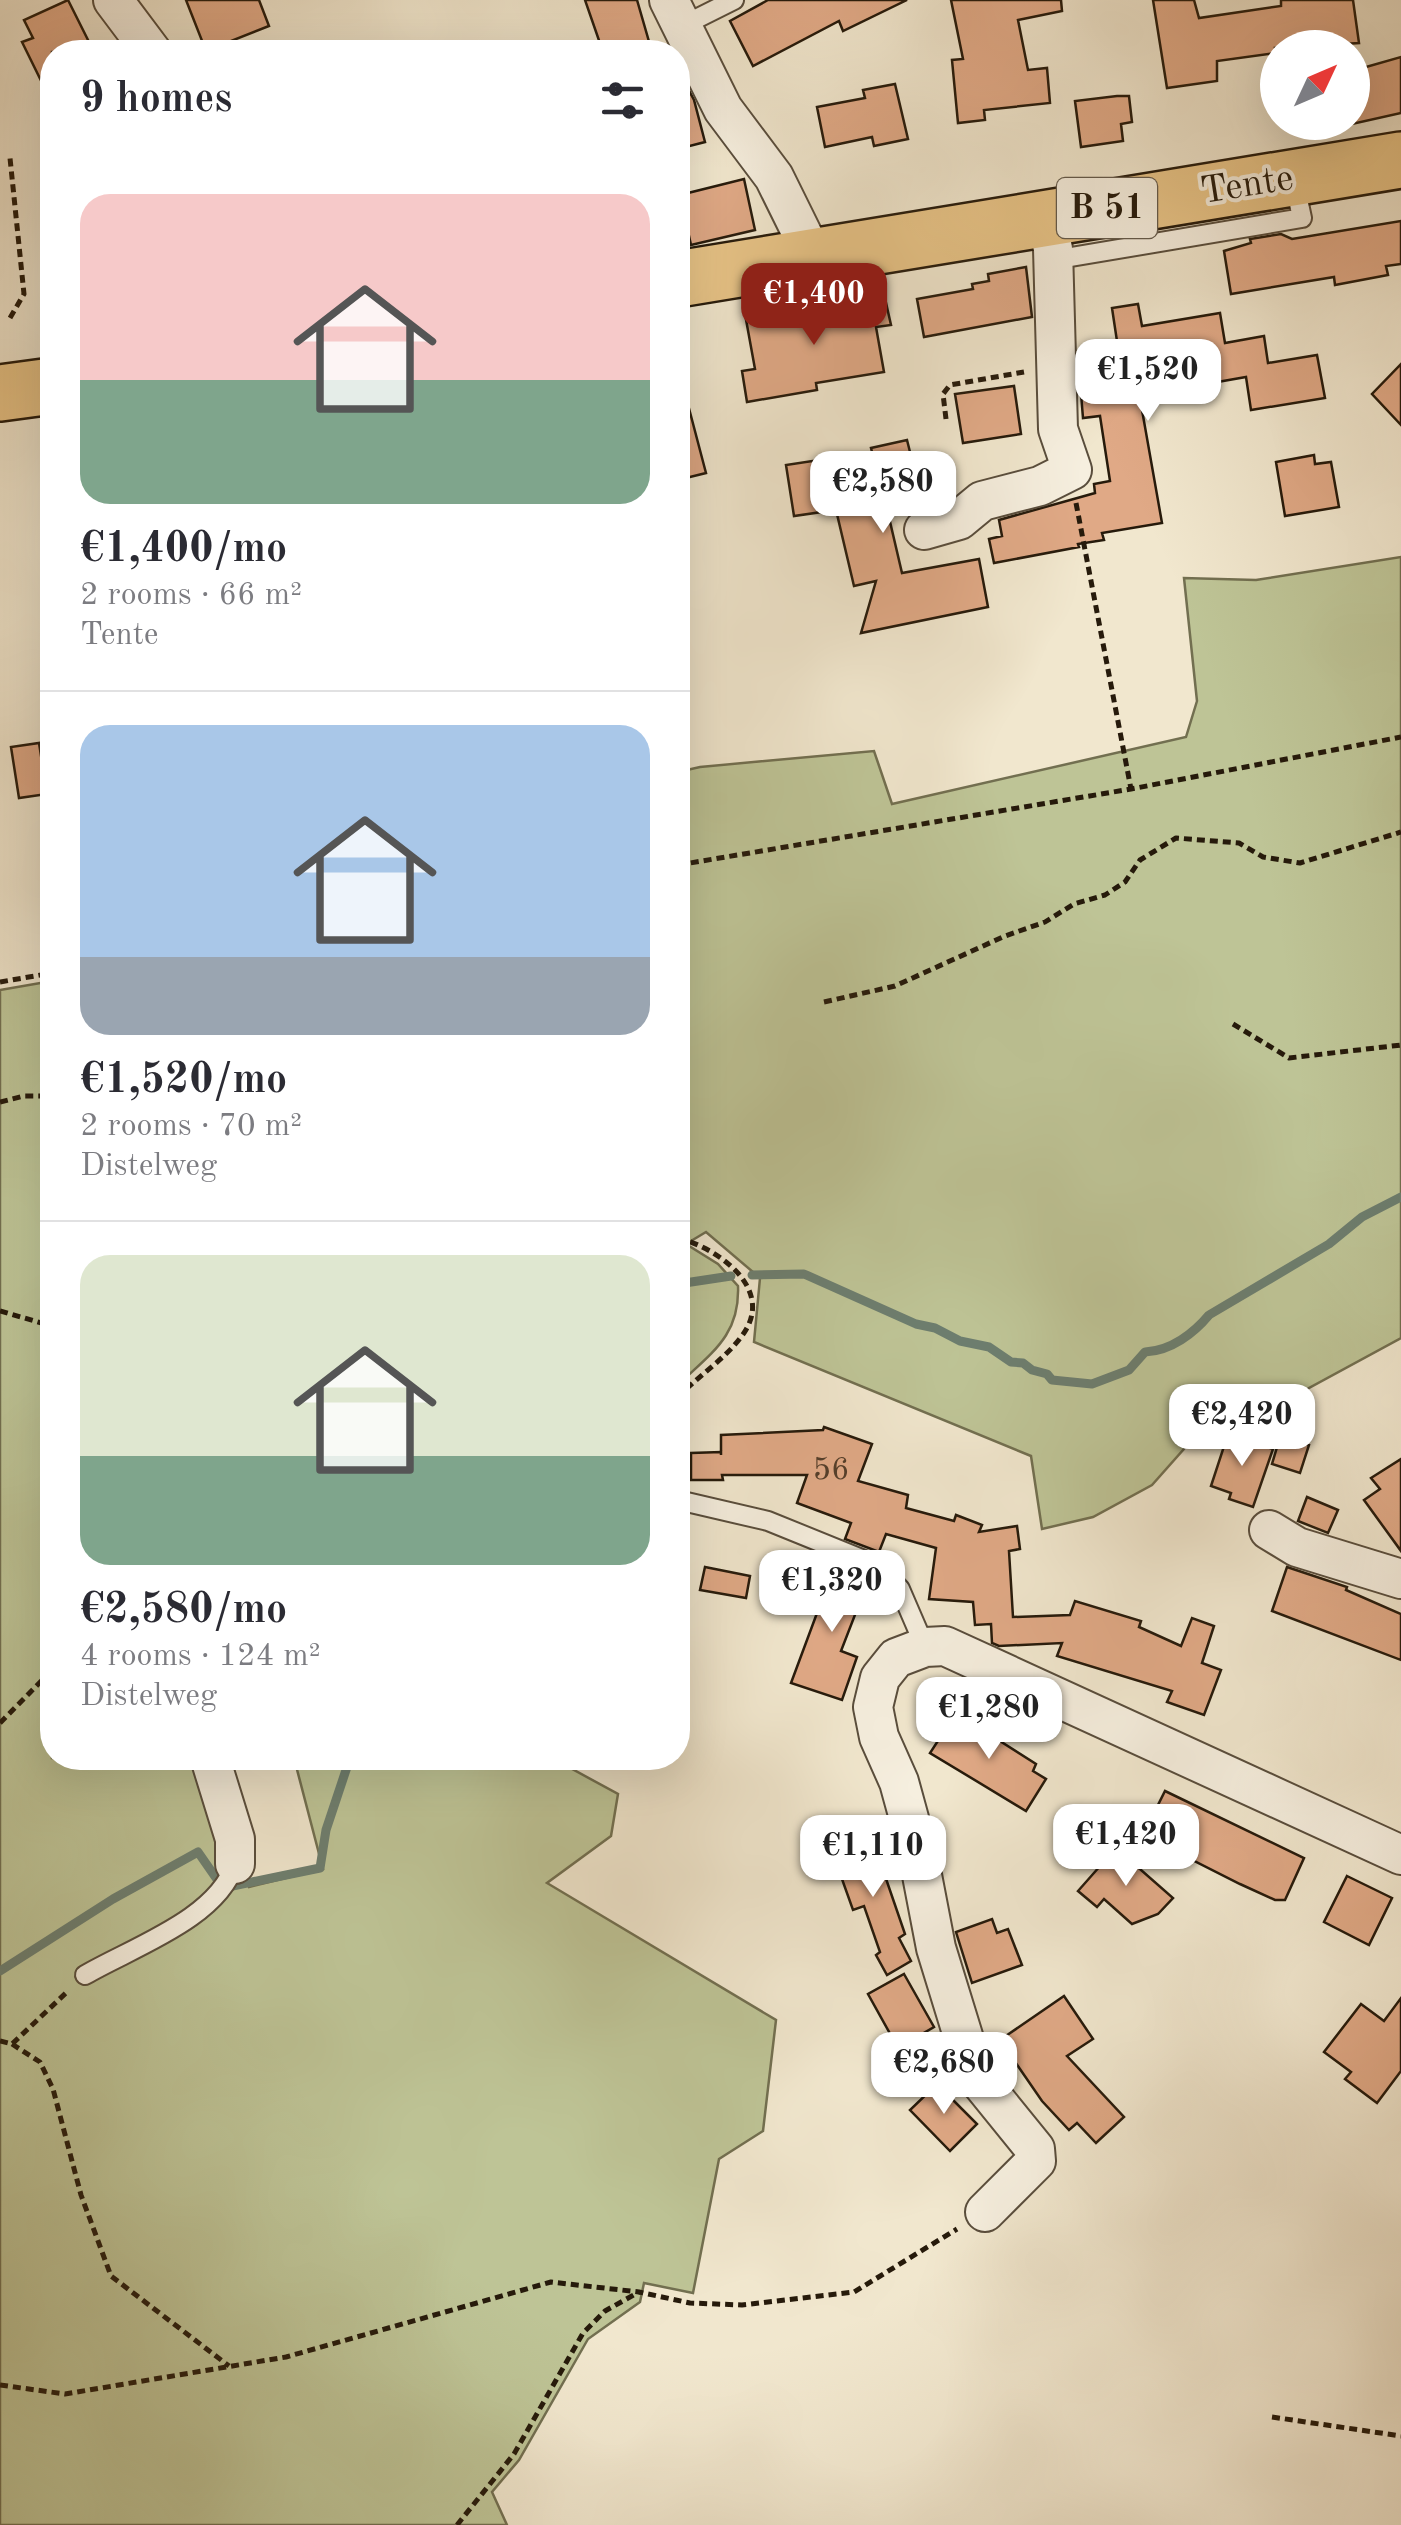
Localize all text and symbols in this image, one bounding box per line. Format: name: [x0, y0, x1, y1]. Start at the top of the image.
north arrow: [1260, 30, 1370, 140]
map controls: [1260, 30, 1370, 140]
icon: filters: [595, 73, 650, 128]
text: 9 homes: [80, 79, 232, 121]
street label: Tente: [1198, 160, 1296, 212]
road number: B 51: [1057, 178, 1157, 238]
icon: home: [275, 259, 455, 439]
pin: €1,400: [733, 263, 895, 348]
text: €1,400: [763, 279, 865, 311]
pin: €1,520: [1067, 339, 1229, 424]
text: €1,520: [1097, 355, 1199, 387]
pin: €2,580: [802, 451, 964, 536]
text: €2,580: [832, 467, 934, 499]
text: €1,400/mo: [80, 529, 287, 571]
text: 2 rooms · 66 m²: [80, 580, 302, 612]
text: Tente: [80, 620, 159, 652]
icon: home: [275, 790, 455, 970]
text: €1,520/mo: [80, 1060, 287, 1102]
text: 2 rooms · 70 m²: [80, 1111, 302, 1143]
text: Distelweg: [80, 1151, 217, 1183]
icon: home: [275, 1320, 455, 1500]
pin: €2,420: [1161, 1384, 1323, 1469]
text: €2,420: [1191, 1400, 1293, 1432]
house number: 56: [812, 1455, 850, 1487]
pin: €1,320: [751, 1550, 913, 1635]
text: €1,320: [781, 1566, 883, 1598]
text: €2,580/mo: [80, 1590, 287, 1632]
text: 4 rooms · 124 m²: [80, 1641, 321, 1673]
pin: €1,280: [908, 1677, 1070, 1762]
text: Distelweg: [80, 1681, 217, 1713]
text: €1,280: [938, 1693, 1040, 1725]
pin: €1,420: [1045, 1804, 1207, 1889]
pin: €1,110: [792, 1815, 954, 1900]
text: €1,420: [1075, 1820, 1177, 1852]
text: €1,110: [822, 1831, 924, 1863]
pin: €2,680: [863, 2032, 1025, 2117]
text: €2,680: [893, 2048, 995, 2080]

